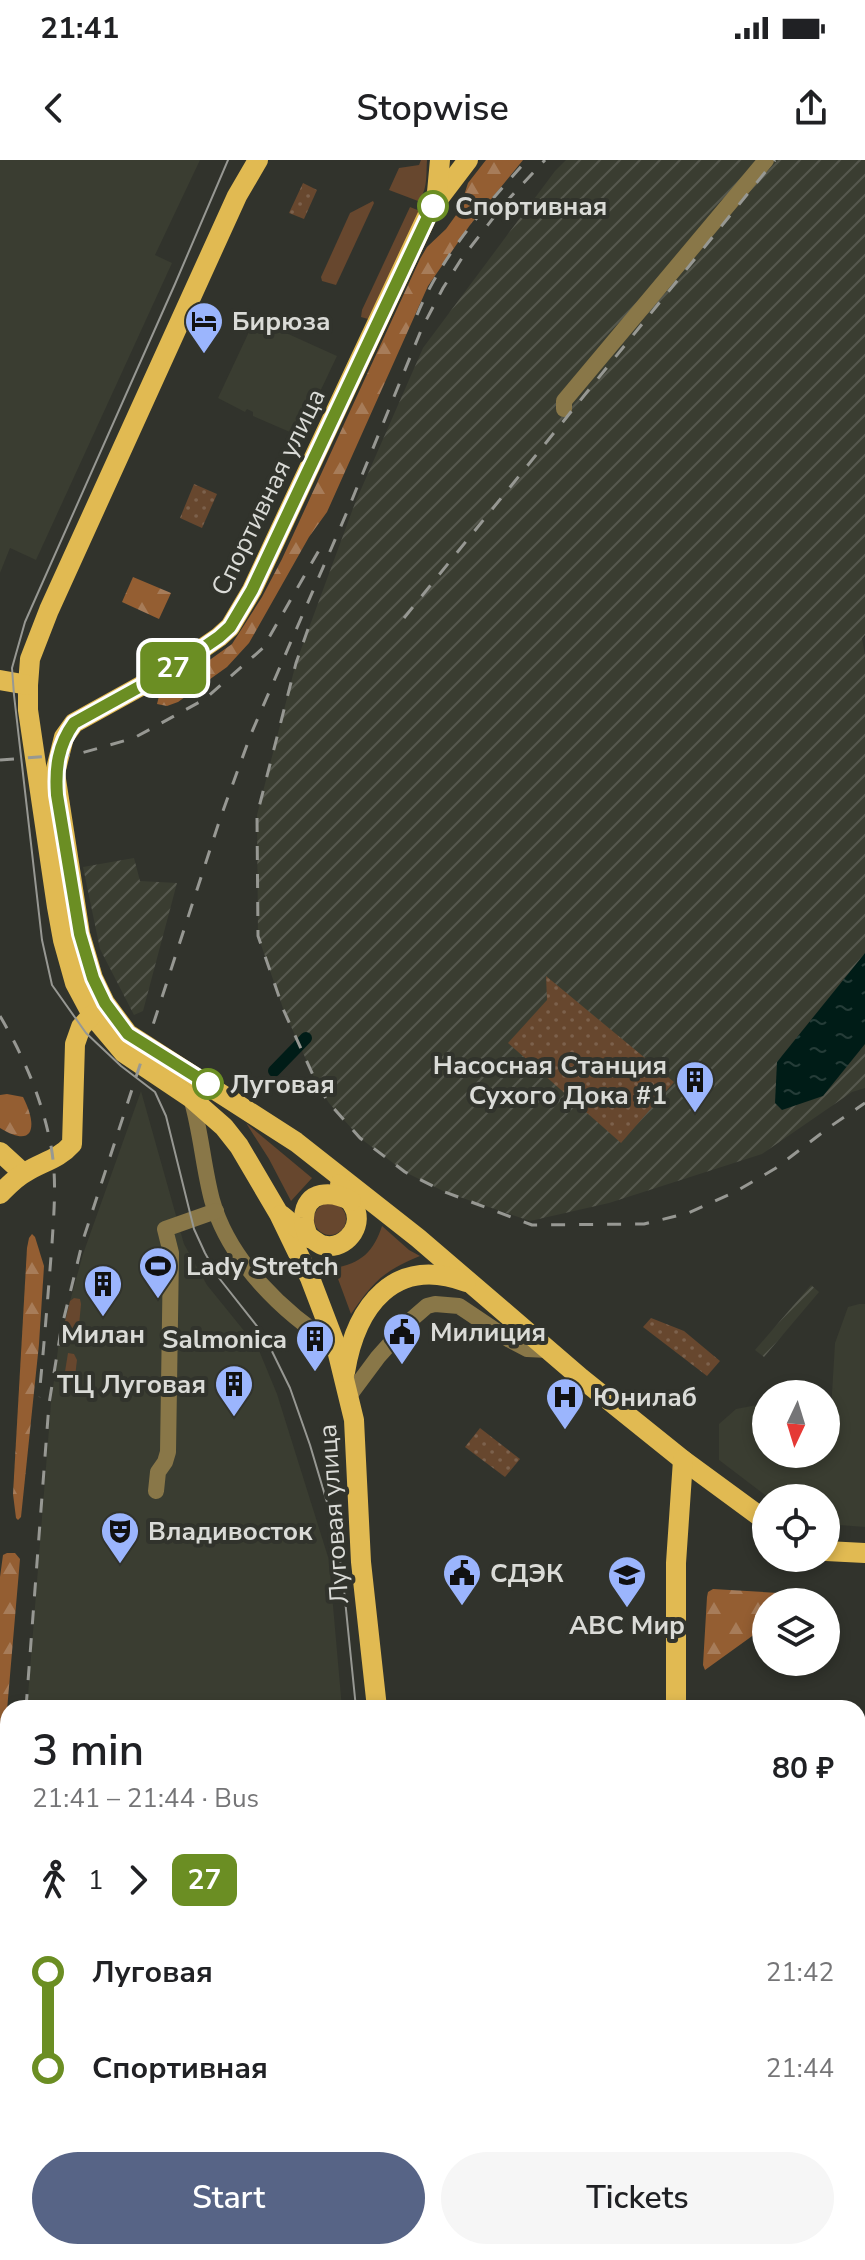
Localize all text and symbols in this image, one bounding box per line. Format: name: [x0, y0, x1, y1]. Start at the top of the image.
text: 21:41: [40, 8, 119, 49]
text: Stopwise: [356, 84, 509, 133]
icon: back: [32, 86, 76, 130]
icon: share: [789, 86, 833, 130]
place label: Спортивная: [455, 189, 607, 224]
marker: Спортивная: [418, 191, 448, 221]
hotel icon: Бирюза: [183, 300, 225, 355]
place label: Бирюза: [232, 304, 330, 339]
street label: Спортивная улица: [203, 383, 334, 602]
line badge: 27: [137, 642, 209, 694]
text: 27: [156, 649, 190, 687]
place label: Насосная Станция Сухого Дока #1: [433, 1048, 667, 1113]
building icon: Насосная Станция Сухого Дока #1: [674, 1059, 716, 1114]
place label: Луговая: [230, 1067, 335, 1102]
marker: Луговая: [193, 1069, 223, 1099]
sports icon: Lady Stretch: [137, 1245, 179, 1300]
place label: Lady Stretch: [186, 1249, 339, 1284]
building icon: Милан: [82, 1263, 124, 1318]
public building icon: Милиция: [381, 1311, 423, 1366]
place label: Милиция: [430, 1315, 546, 1350]
place label: Милан: [61, 1317, 145, 1352]
building icon: Salmonica: [294, 1318, 336, 1373]
place label: Salmonica: [162, 1322, 287, 1357]
building icon: ТЦ Луговая: [213, 1363, 255, 1418]
place label: ТЦ Луговая: [57, 1367, 206, 1402]
hospital icon: Юнилаб: [544, 1376, 586, 1431]
place label: Юнилаб: [593, 1380, 697, 1415]
north arrow: [752, 1380, 840, 1468]
map controls: [752, 1380, 840, 1676]
street label: Луговая улица: [310, 1423, 357, 1605]
button: locate: [752, 1484, 840, 1572]
theatre icon: Владивосток: [99, 1510, 141, 1565]
place label: Владивосток: [148, 1514, 313, 1549]
public building icon: СДЭК: [441, 1552, 483, 1607]
school or university icon: ABC Мир: [606, 1554, 648, 1609]
place label: СДЭК: [490, 1556, 564, 1591]
button: layers: [752, 1588, 840, 1676]
place label: ABC Мир: [569, 1608, 685, 1643]
text: 3 min: [32, 1721, 144, 1781]
text: 80 ₽: [772, 1748, 834, 1789]
text: 21:41 – 21:44 · Bus: [32, 1781, 259, 1816]
icon: walk: [32, 1858, 76, 1902]
icon: forward: [116, 1858, 160, 1902]
text: 27: [188, 1861, 221, 1899]
text: 1: [88, 1863, 104, 1898]
text: Луговая: [92, 1952, 213, 1993]
text: 21:42: [766, 1955, 834, 1990]
text: Спортивная: [92, 2048, 268, 2089]
text: 21:44: [766, 2051, 834, 2086]
button: Start: [32, 2152, 425, 2244]
button: Tickets: [441, 2152, 834, 2244]

